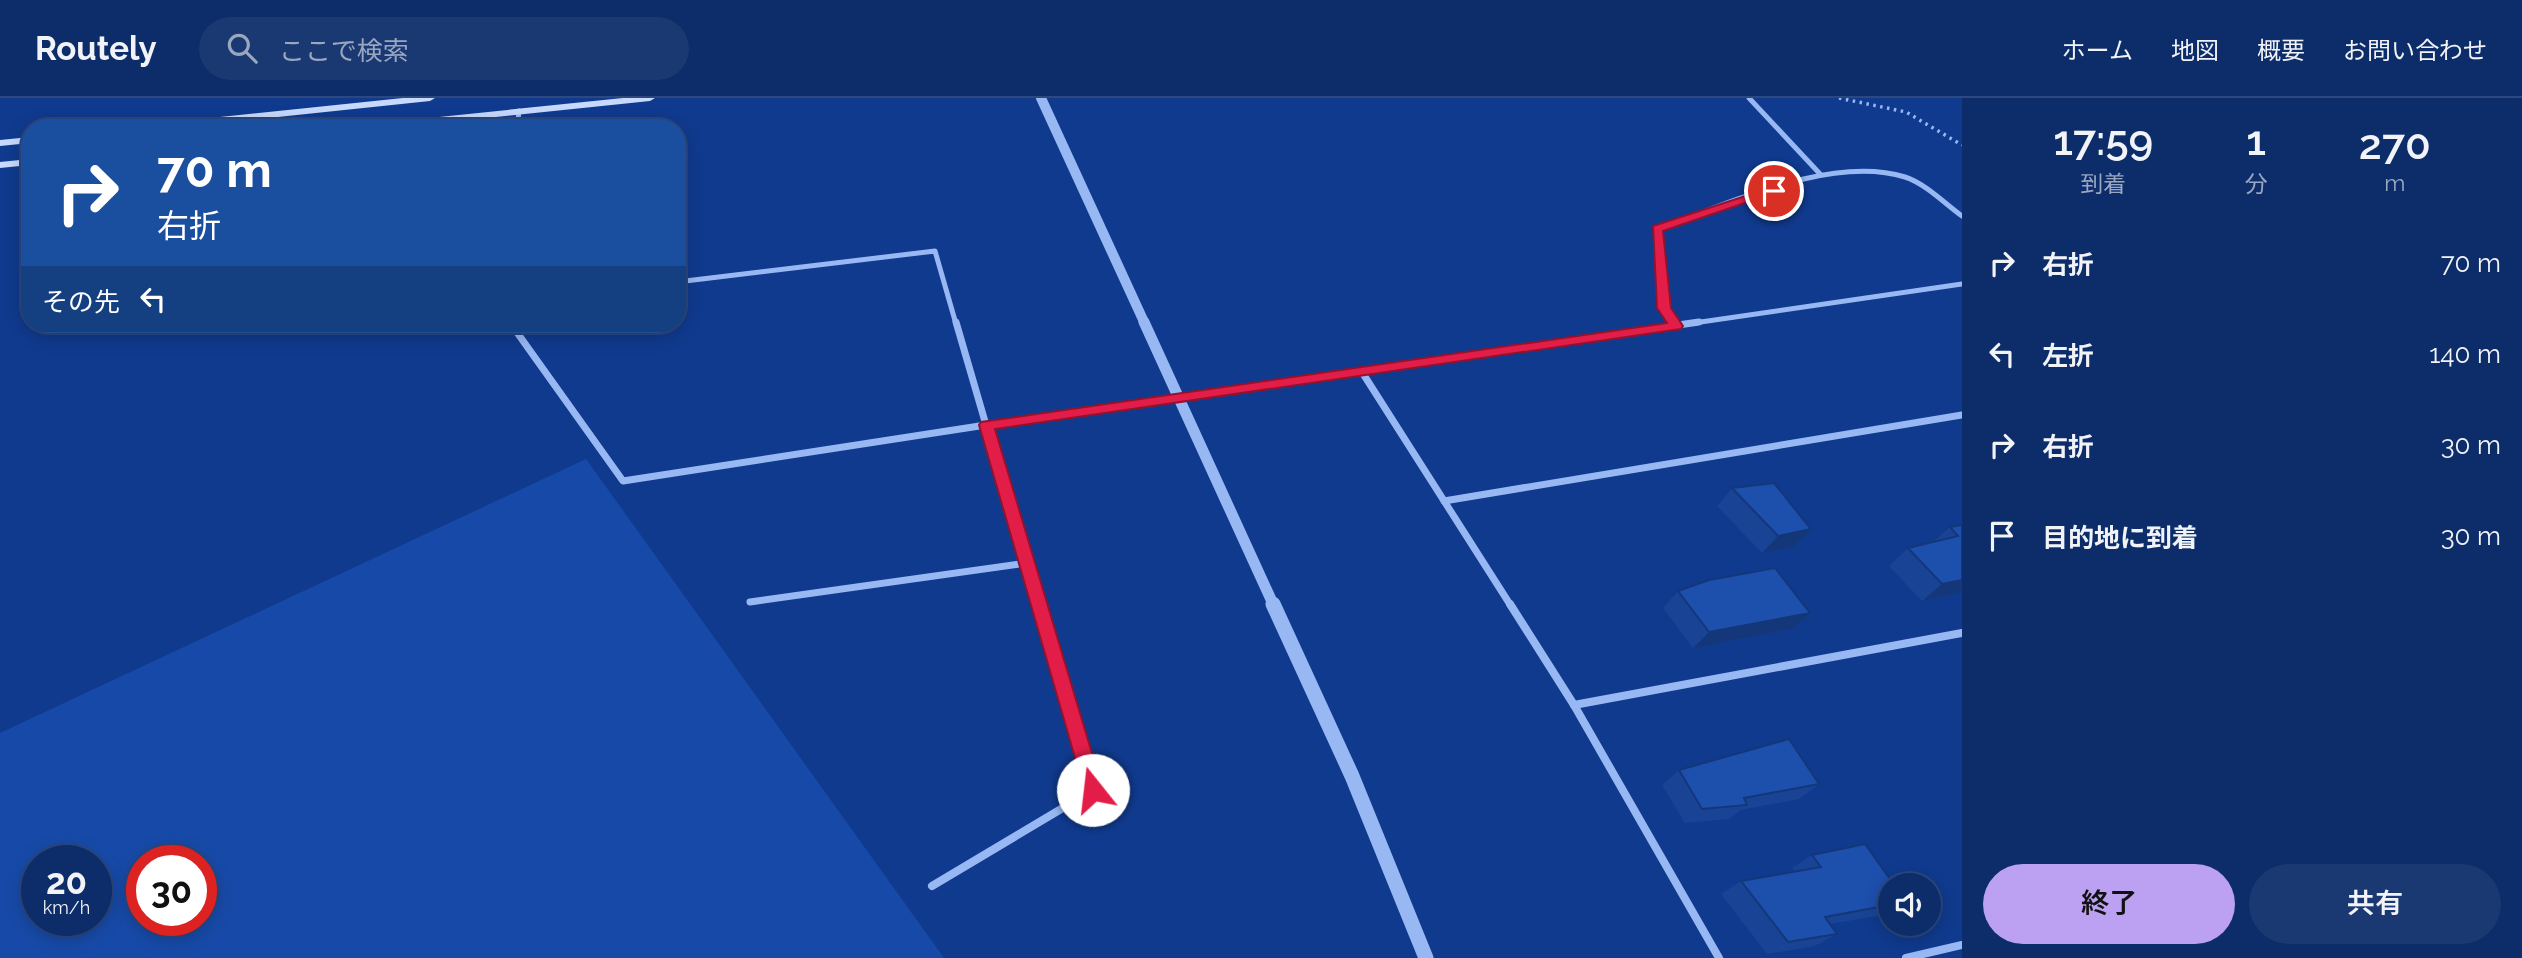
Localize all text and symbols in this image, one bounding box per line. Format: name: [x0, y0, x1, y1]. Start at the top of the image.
search box: [199, 17, 689, 80]
text: Routely: [35, 29, 157, 68]
icon: search: [223, 29, 261, 67]
text: ここで検索: [279, 36, 409, 66]
text: ホーム: [2062, 36, 2133, 65]
text: 地図: [2171, 36, 2219, 65]
text: 概要: [2257, 36, 2305, 65]
text: お問い合わせ: [2343, 36, 2487, 65]
text: 17:59: [2053, 116, 2153, 165]
text: 1: [2246, 116, 2266, 165]
text: 270: [2359, 120, 2431, 169]
text: 70 m: [157, 141, 272, 198]
icon: right: [42, 147, 133, 238]
pin: [1744, 161, 1804, 221]
text: m: [2384, 169, 2405, 196]
text: 到着: [2080, 170, 2126, 197]
text: 分: [2245, 170, 2268, 197]
icon: arrive: [1755, 172, 1793, 210]
text: 右折: [157, 207, 221, 244]
icon: right: [1983, 244, 2021, 282]
text: 70 m: [2441, 248, 2501, 278]
text: 右折: [2042, 250, 2094, 280]
icon: left: [134, 280, 172, 318]
text: その先: [42, 287, 120, 317]
icon: left: [1983, 335, 2021, 373]
text: 140 m: [2429, 339, 2501, 369]
text: 左折: [2042, 341, 2094, 371]
icon: right: [1983, 426, 2021, 464]
text: 30 m: [2441, 430, 2501, 460]
text: 右折: [2042, 432, 2094, 462]
icon: arrive: [1983, 517, 2021, 555]
text: 30 m: [2441, 521, 2501, 551]
text: 目的地に到着: [2042, 523, 2198, 553]
position arrow: [1056, 753, 1130, 827]
speed limit sign: 30: [126, 845, 217, 936]
text: 20: [46, 861, 87, 902]
button: 終了: [1983, 864, 2235, 944]
button: 共有: [2249, 864, 2501, 944]
map controls: [1878, 873, 1941, 936]
button: sound: [1878, 873, 1941, 936]
text: km/h: [43, 897, 90, 918]

